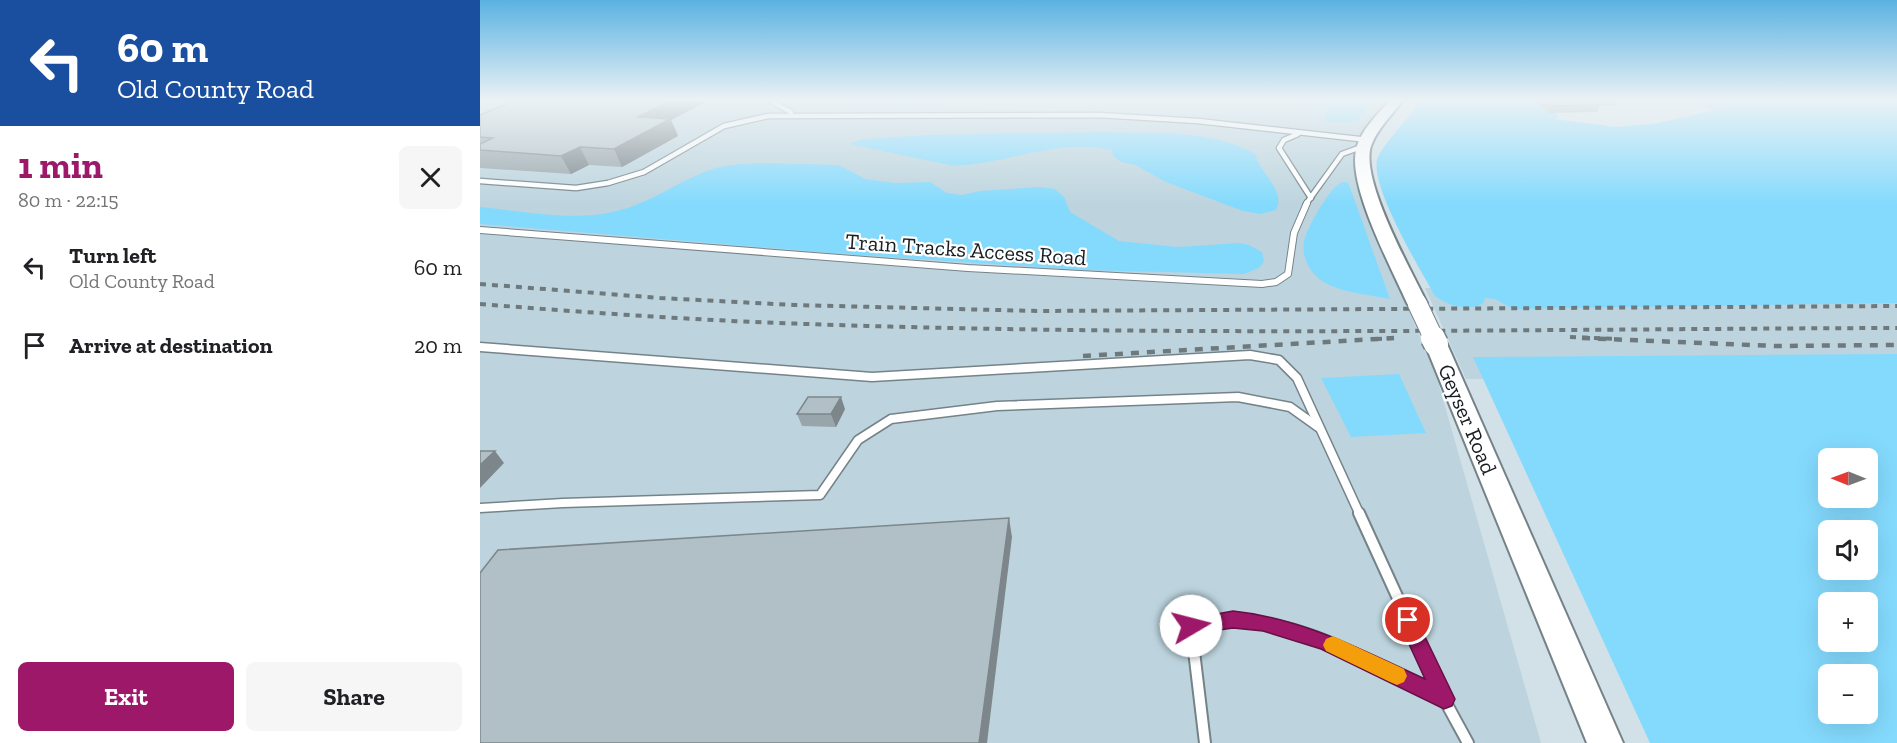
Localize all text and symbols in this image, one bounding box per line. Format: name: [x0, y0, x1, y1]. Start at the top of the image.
text: 60 m: [117, 22, 208, 73]
icon: left: [18, 24, 96, 102]
text: Old County Road: [117, 73, 314, 105]
text: 1 min: [18, 144, 103, 187]
button: close: [399, 146, 462, 209]
text: 80 m · 22:15: [18, 188, 119, 212]
street label: Train Tracks Access Road: [845, 228, 1087, 271]
text: Turn left: [69, 242, 156, 269]
icon: left: [18, 251, 51, 284]
text: 60 m: [414, 254, 462, 281]
text: Old County Road: [69, 269, 215, 293]
icon: arrive: [18, 329, 51, 362]
text: Arrive at destination: [69, 332, 272, 359]
text: 20 m: [414, 332, 462, 359]
street label: Geyser Road: [1432, 360, 1503, 478]
north arrow: [1818, 448, 1878, 508]
map controls: [1818, 448, 1878, 724]
button: sound: [1818, 520, 1878, 580]
button: +: [1818, 592, 1878, 652]
position arrow: [1159, 594, 1223, 658]
pin: [1382, 594, 1433, 645]
icon: arrive: [1391, 603, 1424, 636]
button: Exit: [18, 662, 234, 731]
button: Share: [246, 662, 462, 731]
button: −: [1818, 664, 1878, 724]

